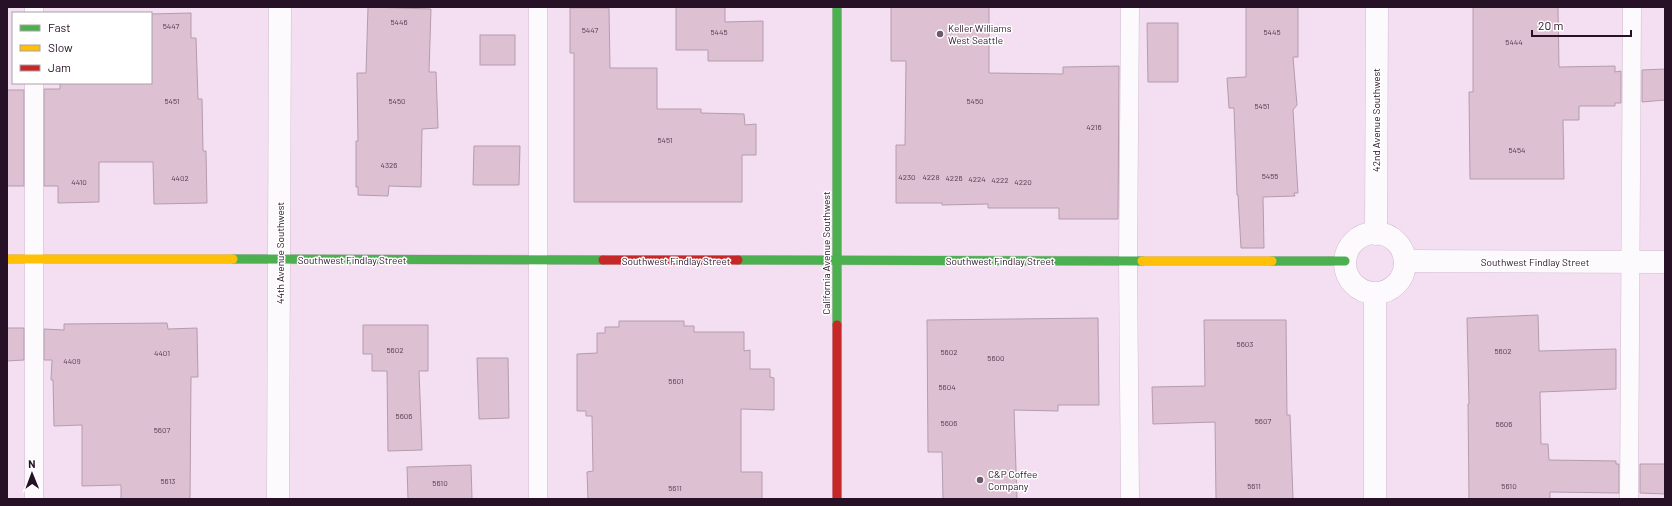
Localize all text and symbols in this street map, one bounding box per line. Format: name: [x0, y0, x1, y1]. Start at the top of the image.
legend: [12, 12, 152, 84]
scale bar: [1532, 12, 1631, 38]
house number: 5446: [390, 17, 408, 27]
text: 20 m: [1538, 18, 1564, 32]
text: Fast: [48, 20, 71, 34]
house number: 5447: [163, 21, 179, 31]
place label: Keller Williams West Seattle: [948, 22, 1012, 46]
house number: 5447: [582, 25, 598, 35]
house number: 5445: [710, 27, 728, 37]
house number: 5445: [1263, 27, 1281, 37]
marker: Keller Williams West Seattle: [935, 29, 945, 39]
house number: 5444: [1505, 37, 1523, 47]
text: Slow: [48, 40, 73, 54]
text: Jam: [48, 60, 71, 74]
street label: 42nd Avenue Southwest: [1370, 68, 1382, 172]
house number: 5451: [164, 96, 180, 106]
house number: 5450: [388, 96, 406, 106]
house number: 5450: [966, 96, 984, 106]
house number: 5451: [1254, 101, 1270, 111]
house number: 4216: [1086, 122, 1102, 132]
house number: 5451: [657, 135, 673, 145]
house number: 5454: [1508, 145, 1526, 155]
house number: 4326: [381, 160, 397, 170]
house number: 5455: [1262, 171, 1278, 181]
house number: 4230: [898, 172, 916, 182]
house number: 4228: [922, 172, 940, 182]
house number: 4402: [171, 173, 189, 183]
house number: 4226: [945, 173, 963, 183]
house number: 4224: [968, 174, 986, 184]
house number: 4222: [991, 175, 1009, 185]
house number: 4410: [71, 177, 87, 187]
house number: 4220: [1014, 177, 1032, 187]
street label: California Avenue Southwest: [820, 191, 832, 315]
street label: 44th Avenue Southwest: [274, 202, 286, 304]
street label: Southwest Findlay Street: [298, 254, 407, 266]
street label: Southwest Findlay Street: [622, 255, 731, 267]
street label: Southwest Findlay Street: [946, 255, 1055, 267]
street label: Southwest Findlay Street: [1481, 256, 1590, 268]
house number: 5603: [1237, 339, 1253, 349]
house number: 5602: [386, 345, 404, 355]
house number: 5602: [1494, 346, 1512, 356]
house number: 5602: [940, 347, 958, 357]
house number: 4401: [154, 348, 170, 358]
house number: 5600: [987, 353, 1005, 363]
house number: 4409: [63, 356, 81, 366]
house number: 5601: [668, 376, 684, 386]
house number: 5604: [938, 382, 956, 392]
house number: 5606: [396, 411, 412, 421]
house number: 5607: [1255, 416, 1271, 426]
house number: 5606: [941, 418, 957, 428]
house number: 5606: [1496, 419, 1512, 429]
house number: 5607: [154, 425, 170, 435]
north arrow: [12, 454, 52, 494]
text: N: [28, 457, 36, 470]
place label: C&P Coffee Company: [988, 468, 1037, 492]
marker: C&P Coffee Company: [975, 475, 985, 485]
house number: 5613: [160, 476, 176, 486]
house number: 5610: [432, 478, 448, 488]
house number: 5611: [1247, 481, 1261, 491]
house number: 5610: [1501, 481, 1517, 491]
house number: 5611: [668, 483, 682, 493]

